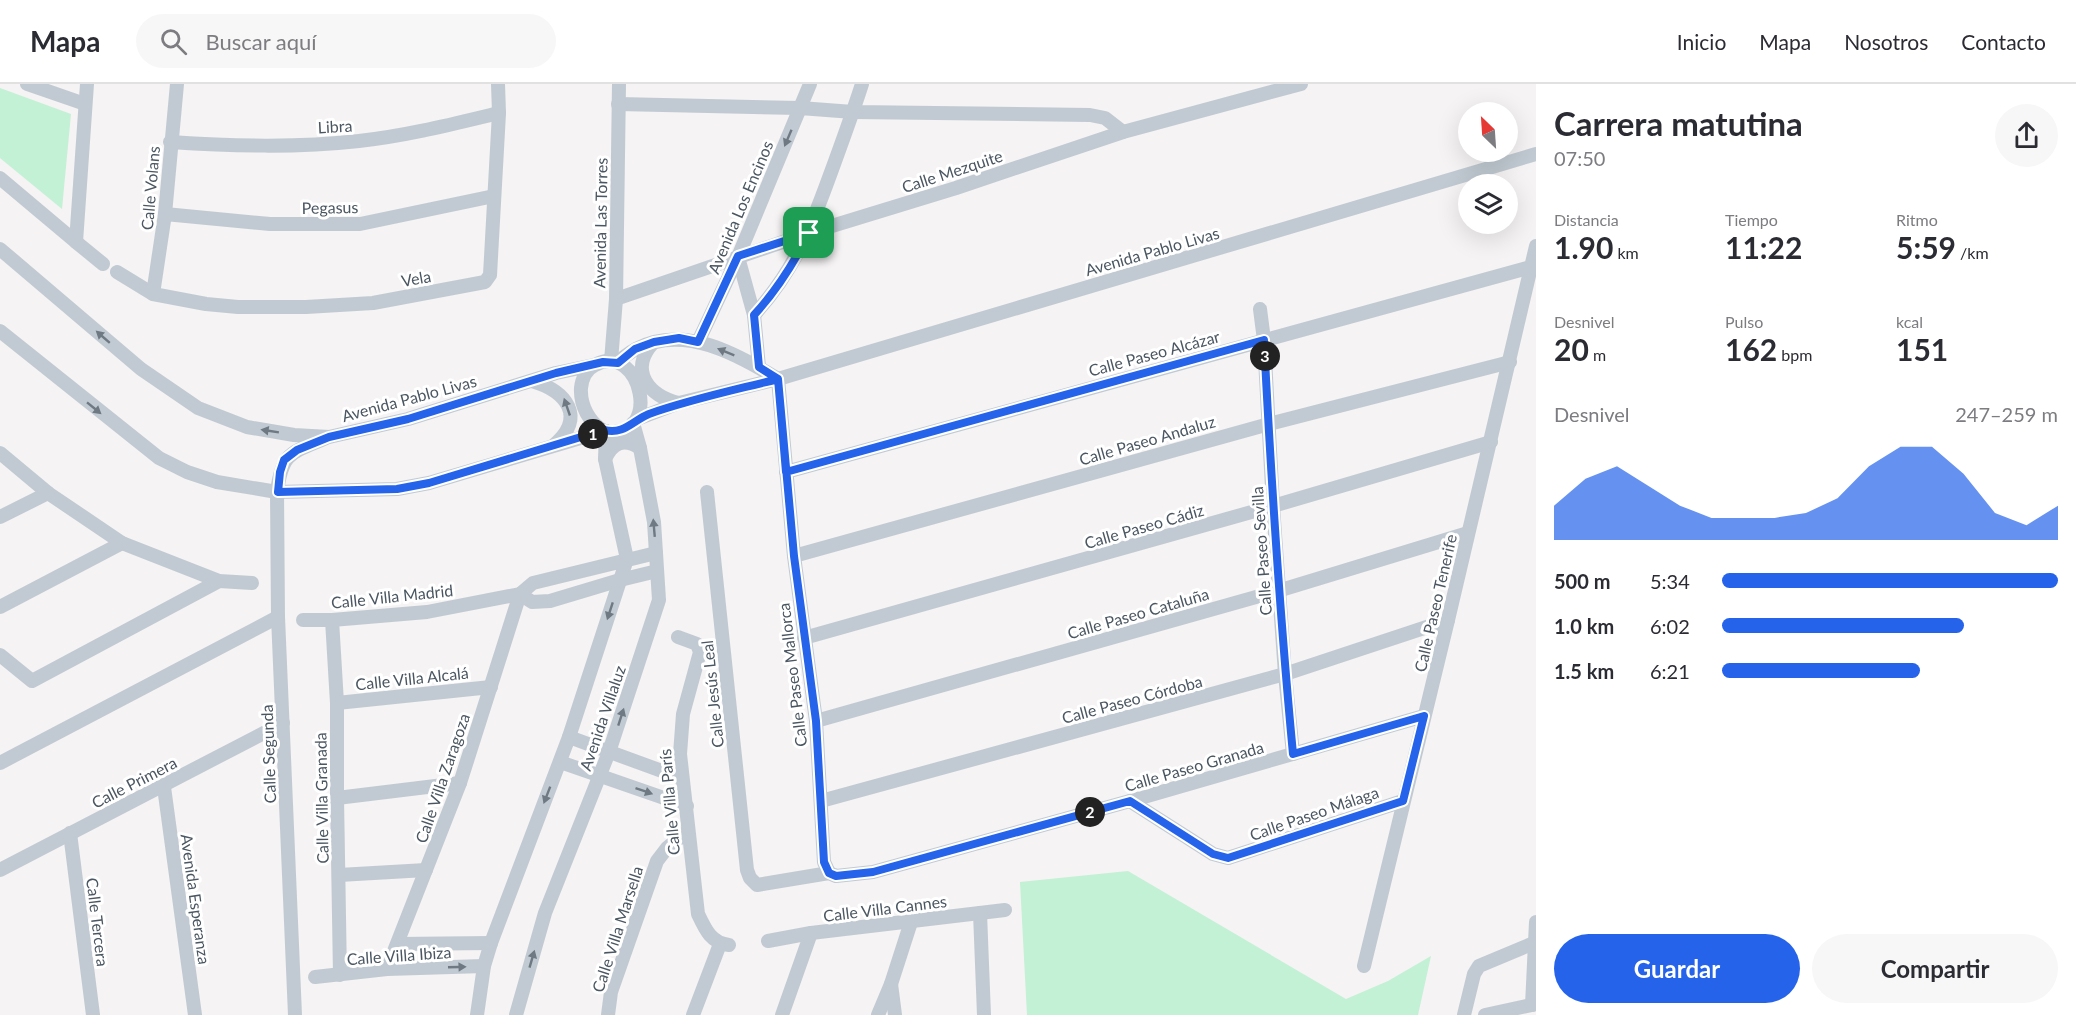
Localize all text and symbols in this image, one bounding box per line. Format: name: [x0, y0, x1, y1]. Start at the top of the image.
search box: [136, 14, 556, 68]
text: Mapa: [30, 24, 100, 58]
icon: search: [157, 25, 190, 58]
text: Buscar aquí: [205, 28, 317, 55]
text: Inicio: [1677, 29, 1726, 54]
text: Mapa: [1759, 29, 1811, 54]
text: Nosotros: [1844, 29, 1928, 54]
text: Contacto: [1961, 29, 2046, 54]
north arrow: [1458, 102, 1518, 162]
map controls: [1458, 102, 1518, 234]
text: Carrera matutina: [1554, 103, 1803, 143]
button: share: [1995, 104, 2058, 167]
street label: Libra: [317, 116, 353, 136]
one-way arrow: [783, 129, 792, 147]
street label: Avenida Los Encinos: [703, 138, 777, 276]
street label: Calle Volans: [137, 145, 163, 231]
street label: Calle Mezquite: [899, 146, 1005, 196]
text: 07:50: [1554, 146, 1605, 170]
street label: Avenida Las Torres: [589, 158, 611, 288]
button: layers: [1458, 174, 1518, 234]
street label: Pegasus: [301, 197, 359, 217]
pin: [783, 207, 834, 258]
text: Distancia: [1554, 210, 1619, 229]
text: Tiempo: [1725, 210, 1778, 229]
text: Ritmo: [1896, 210, 1938, 229]
icon: arrive: [792, 216, 825, 249]
street label: Avenida Pablo Livas: [1083, 223, 1221, 279]
text: 1.90: [1554, 229, 1613, 265]
text: 11:22: [1725, 229, 1802, 265]
text: 5:59: [1896, 229, 1956, 265]
text: km: [1613, 243, 1639, 262]
text: /km: [1956, 243, 1989, 262]
street label: Vela: [400, 266, 432, 290]
text: Desnivel: [1554, 312, 1614, 331]
text: Pulso: [1725, 312, 1763, 331]
text: kcal: [1896, 312, 1923, 331]
street label: Calle Paseo Alcázar: [1086, 326, 1222, 380]
one-way arrow: [96, 331, 111, 344]
text: 20: [1554, 331, 1589, 367]
text: 162: [1725, 331, 1777, 367]
text: 151: [1896, 331, 1948, 367]
pin: 3: [1250, 341, 1280, 371]
text: m: [1589, 345, 1606, 364]
text: bpm: [1777, 345, 1812, 364]
text: 3: [1260, 346, 1270, 365]
one-way arrow: [717, 347, 735, 356]
street label: Avenida Pablo Livas: [340, 371, 479, 425]
one-way arrow: [561, 398, 571, 416]
one-way arrow: [86, 401, 102, 414]
text: Desnivel: [1554, 402, 1630, 426]
text: 247–259 m: [1955, 402, 2058, 426]
street label: Calle Paseo Andaluz: [1077, 411, 1217, 469]
pin: 1: [578, 419, 608, 449]
text: 1: [588, 424, 598, 443]
one-way arrow: [261, 427, 280, 436]
street label: Calle Paseo Sevilla: [1247, 486, 1275, 616]
street label: Calle Paseo Cádiz: [1082, 500, 1206, 552]
one-way arrow: [650, 518, 659, 537]
street label: Calle Paseo Tenerife: [1410, 532, 1460, 674]
text: 500 m: [1554, 569, 1610, 593]
text: 5:34: [1650, 569, 1690, 593]
street label: Calle Villa Madrid: [330, 580, 454, 612]
street label: Calle Paseo Cataluña: [1065, 584, 1211, 642]
one-way arrow: [605, 602, 614, 620]
street label: Calle Paseo Mallorca: [774, 602, 810, 748]
text: 1.0 km: [1554, 614, 1614, 638]
text: 6:02: [1650, 614, 1690, 638]
street label: Calle Jesús Leal: [697, 639, 727, 749]
text: 1.5 km: [1554, 659, 1614, 683]
text: 6:21: [1650, 659, 1690, 683]
street label: Calle Villa Alcalá: [354, 663, 470, 693]
street label: Avenida Villaluz: [575, 663, 629, 773]
street label: Calle Paseo Córdoba: [1060, 671, 1204, 727]
street label: Calle Segunda: [257, 704, 279, 804]
one-way arrow: [617, 708, 626, 726]
street label: Calle Villa Zaragoza: [411, 711, 473, 845]
street label: Calle Villa Granada: [310, 732, 332, 864]
street label: Calle Paseo Granada: [1122, 737, 1266, 795]
street label: Calle Villa París: [655, 748, 683, 856]
street label: Calle Primera: [88, 752, 180, 812]
street label: Calle Paseo Málaga: [1247, 782, 1381, 844]
one-way arrow: [542, 786, 551, 804]
one-way arrow: [635, 786, 653, 796]
pin: 2: [1075, 797, 1105, 827]
text: 2: [1085, 802, 1095, 821]
street label: Avenida Esperanza: [177, 832, 215, 966]
street label: Calle Villa Marsella: [588, 863, 646, 995]
street label: Calle Tercera: [83, 877, 113, 967]
street label: Calle Villa Cannes: [822, 891, 948, 925]
button: Guardar: [1554, 934, 1800, 1003]
button: Compartir: [1812, 934, 2058, 1003]
street label: Calle Villa Ibiza: [346, 942, 452, 968]
one-way arrow: [528, 950, 537, 968]
one-way arrow: [447, 962, 466, 972]

